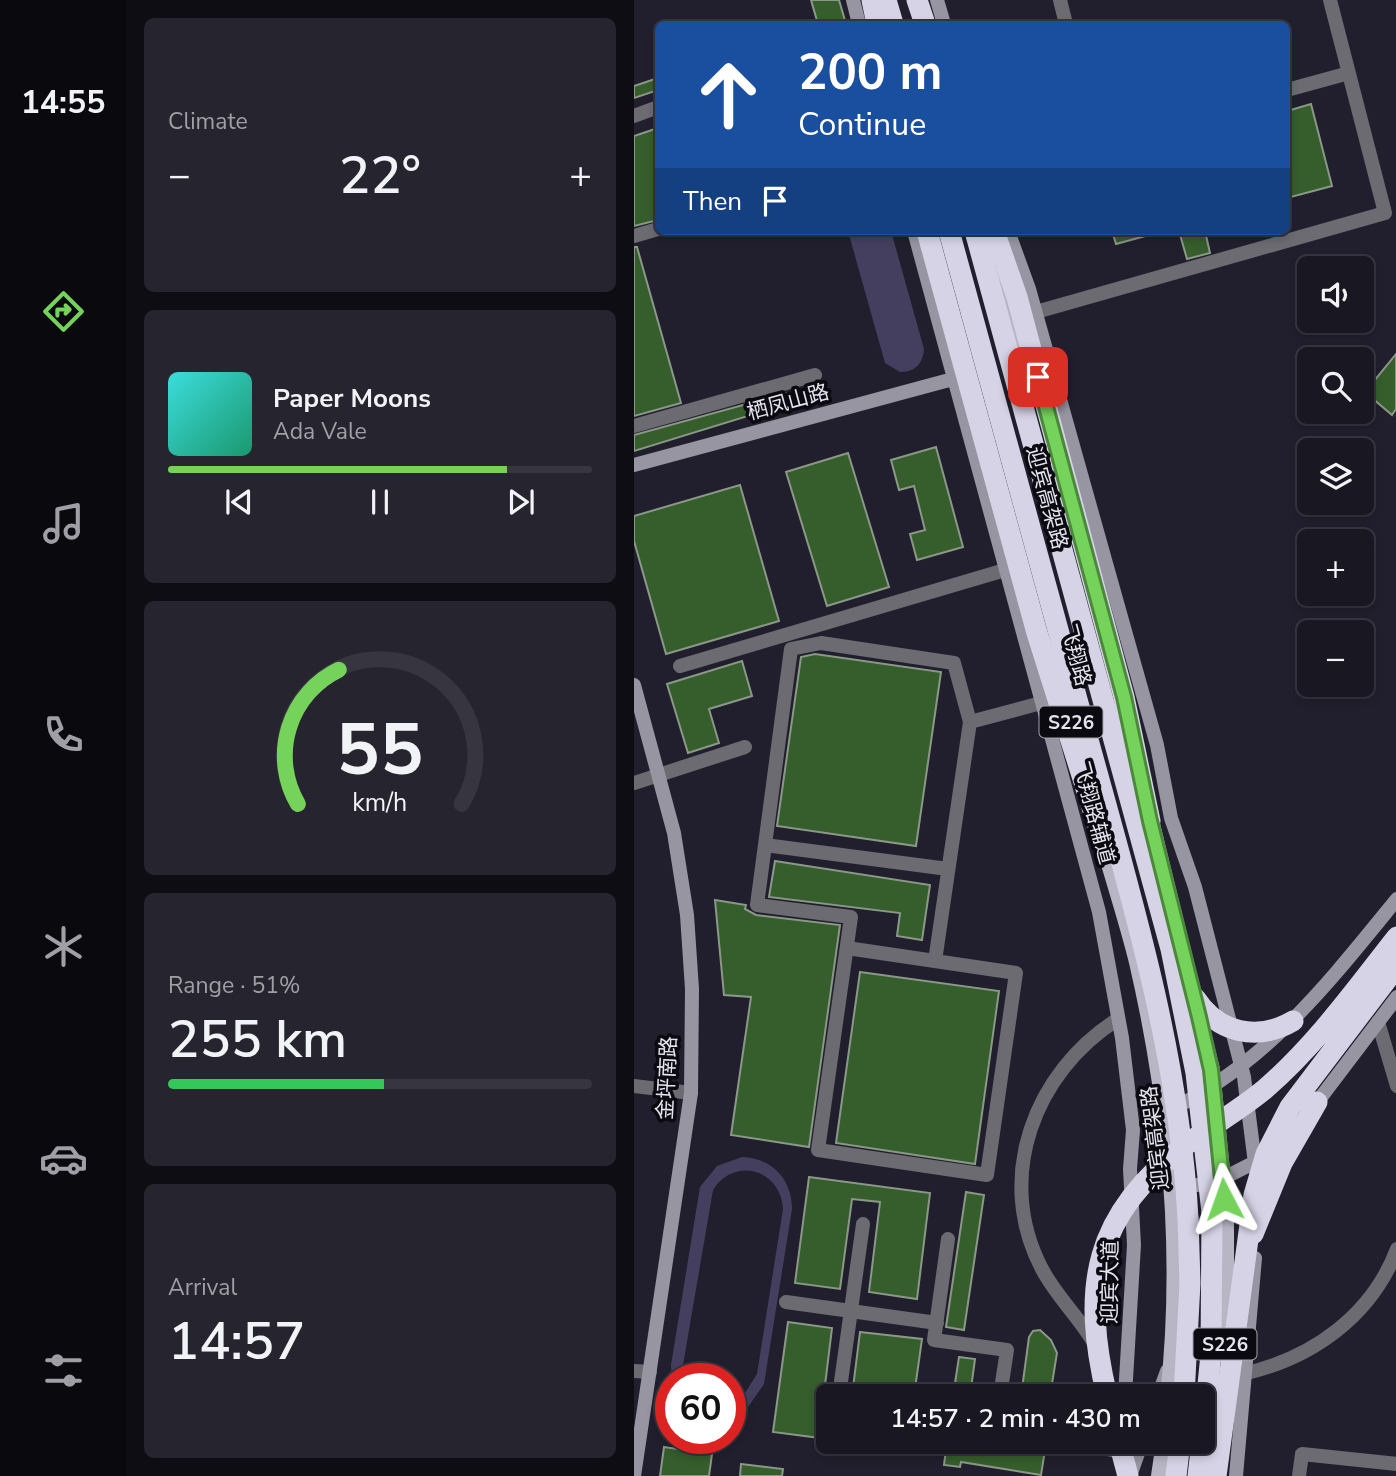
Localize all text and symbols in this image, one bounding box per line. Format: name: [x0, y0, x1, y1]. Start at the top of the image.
text: 200 m: [798, 39, 942, 106]
icon: ahead: [683, 49, 774, 140]
text: 14:55: [21, 81, 105, 124]
text: Continue: [798, 103, 926, 146]
text: Climate: [168, 106, 248, 137]
text: 22°: [339, 140, 421, 211]
text: −: [168, 150, 191, 201]
text: +: [569, 150, 592, 201]
icon: arrive: [756, 182, 794, 220]
text: Then: [683, 184, 742, 219]
map controls: [1297, 256, 1374, 697]
button: sound: [1297, 256, 1374, 333]
icon: directions: [39, 287, 88, 336]
pin: [1008, 347, 1068, 407]
button: search: [1297, 347, 1374, 424]
icon: arrive: [1019, 358, 1057, 396]
street label: 栖凤山路: [744, 378, 832, 426]
text: Paper Moons: [273, 381, 431, 416]
text: Ada Vale: [273, 416, 367, 447]
button: layers: [1297, 438, 1374, 515]
street label: 迎宾高架路: [1020, 444, 1074, 552]
icon: previous: [220, 483, 258, 521]
icon: pause: [361, 483, 399, 521]
icon: next: [502, 483, 540, 521]
icon: music: [39, 499, 88, 548]
button: +: [1297, 529, 1374, 606]
button: −: [1297, 620, 1374, 697]
street label: 飞翔路: [1054, 621, 1098, 689]
text: 55: [336, 700, 424, 800]
road number: S226: [1040, 706, 1102, 737]
icon: phone: [39, 710, 88, 759]
street label: 飞翔路辅道: [1067, 759, 1121, 867]
text: km/h: [352, 786, 408, 820]
icon: climate: [39, 922, 88, 971]
text: Range · 51%: [168, 970, 300, 1001]
text: 255 km: [168, 1004, 347, 1075]
street label: 金坪南路: [651, 1035, 683, 1121]
street label: 迎宾高架路: [1135, 1084, 1175, 1192]
icon: car: [39, 1134, 88, 1183]
position arrow: [1187, 1162, 1261, 1236]
street label: 迎宾大道: [1095, 1240, 1125, 1324]
text: Arrival: [168, 1272, 237, 1303]
text: 14:57: [168, 1306, 305, 1377]
road number: S226: [1194, 1328, 1256, 1360]
icon: filters: [39, 1346, 88, 1395]
speed limit sign: 60: [655, 1363, 746, 1454]
text: 14:57 · 2 min · 430 m: [890, 1401, 1141, 1436]

